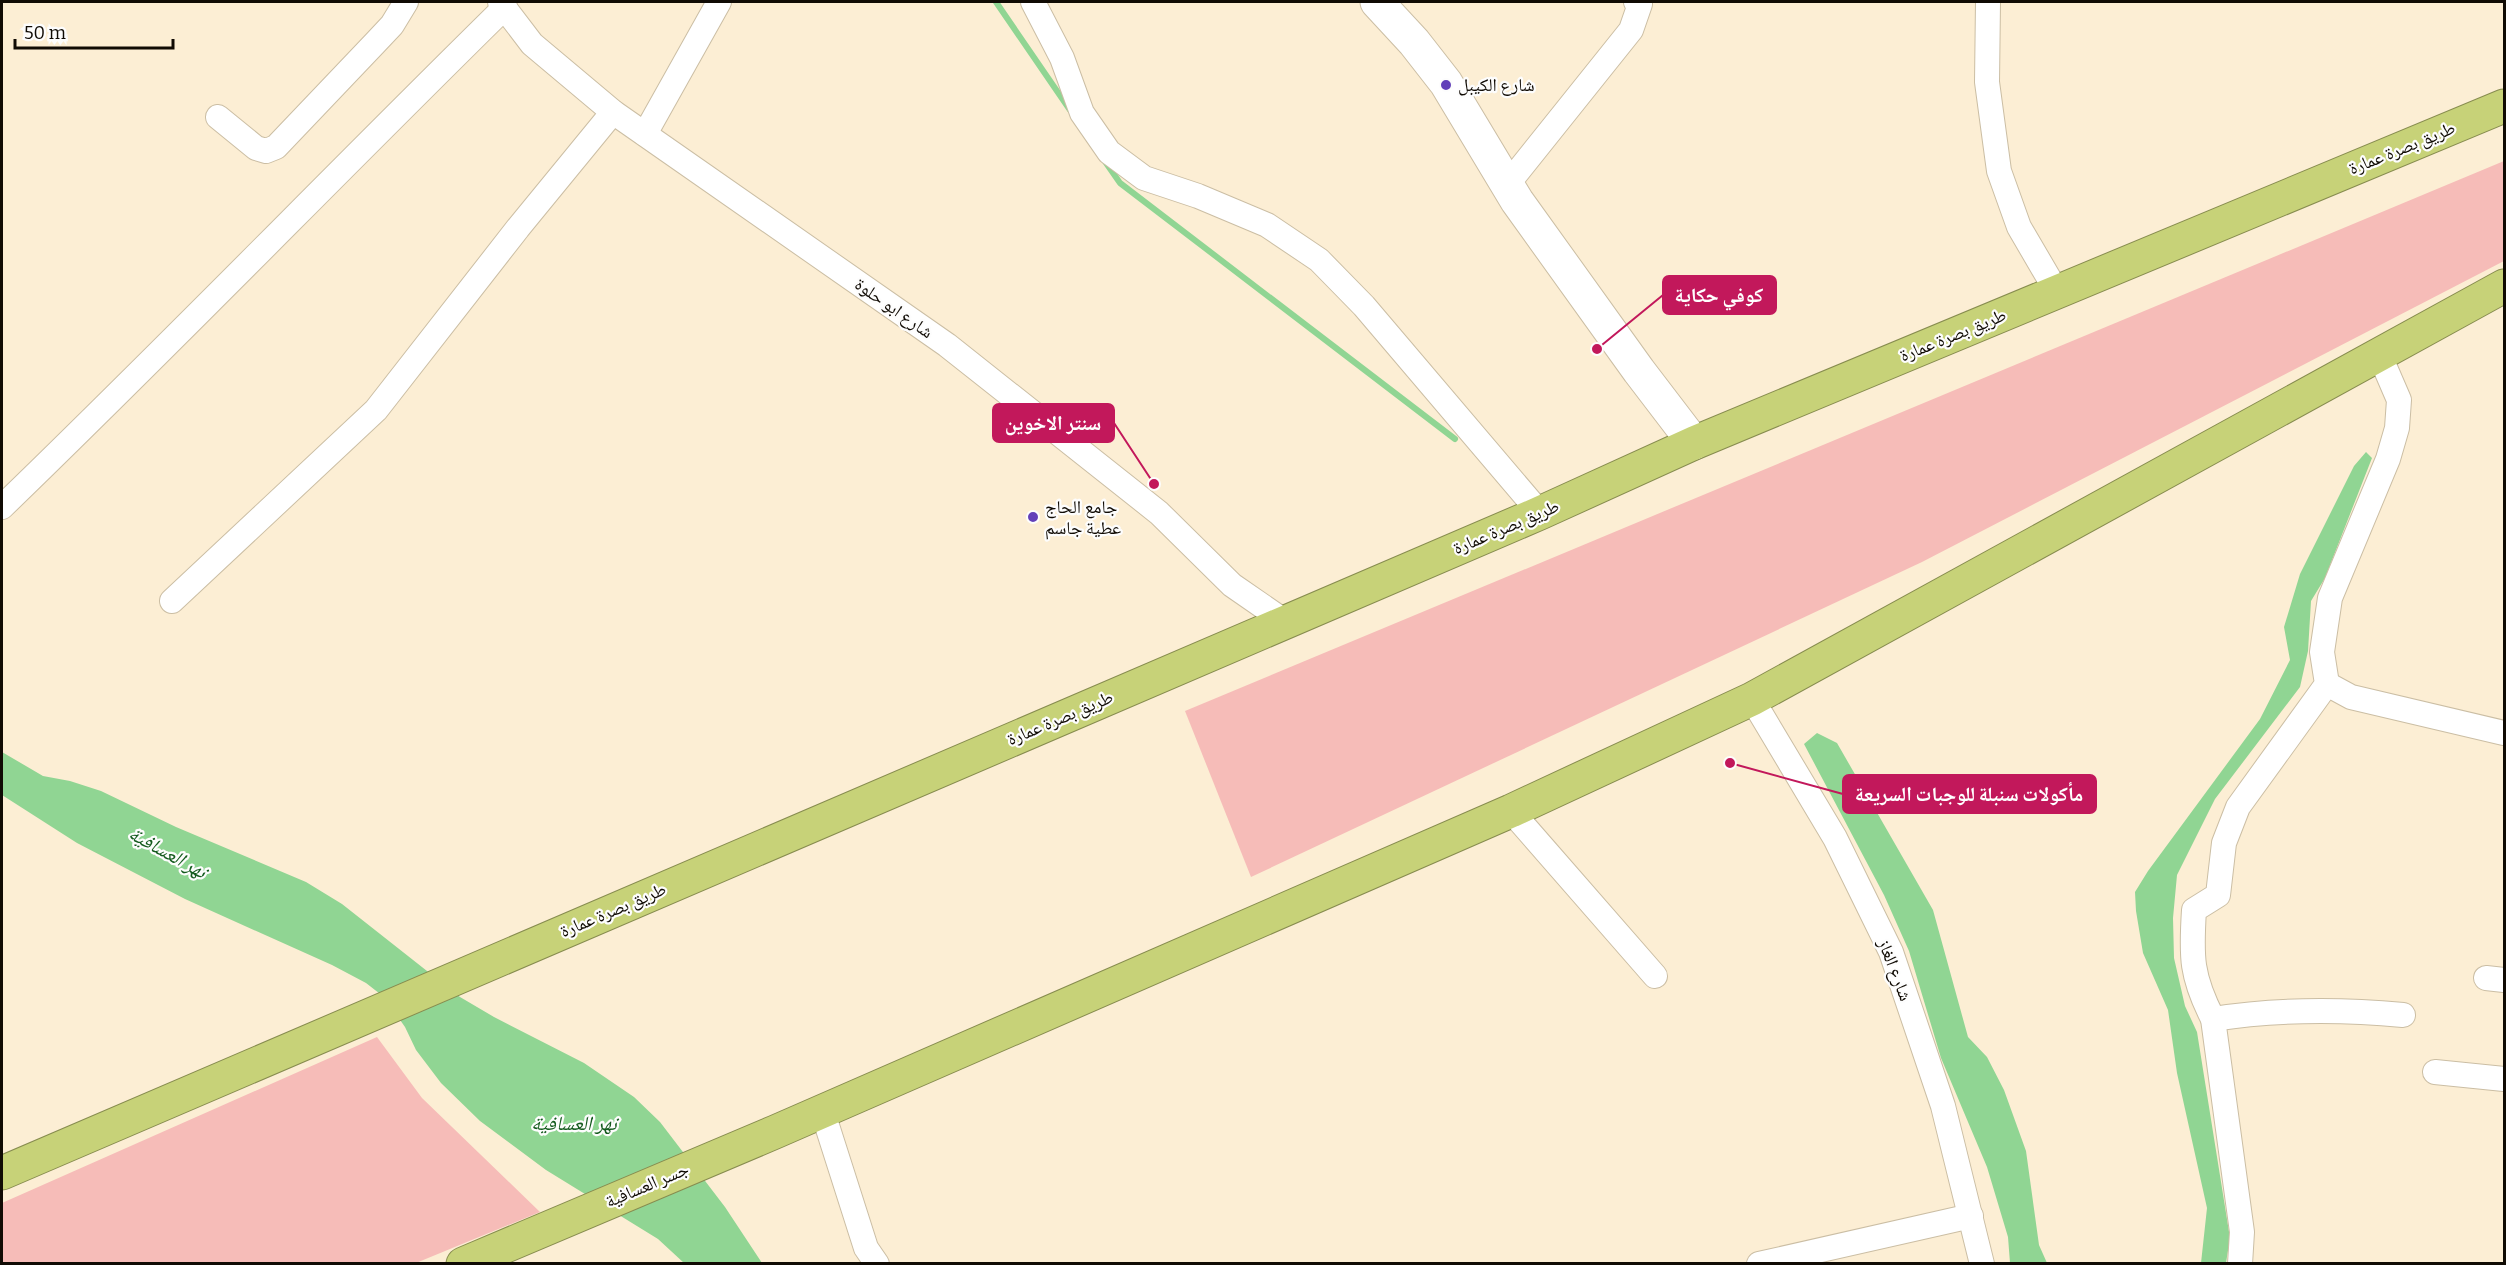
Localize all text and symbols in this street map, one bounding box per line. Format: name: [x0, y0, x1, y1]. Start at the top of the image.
scale bar: [15, 12, 172, 50]
text: 50 m: [24, 22, 66, 44]
place label: شارع الكيبل: [1458, 74, 1535, 96]
marker: شارع الكيبل: [1439, 78, 1453, 92]
street label: طريق بصرة عمارة: [2345, 117, 2459, 179]
street label: شارع ابو حلوة: [851, 273, 937, 343]
callout: كوفي حكاية: [1663, 276, 1776, 314]
text: كوفي حكاية: [1675, 283, 1764, 311]
street label: طريق بصرة عمارة: [1896, 304, 2010, 366]
callout: سنتر الاخوين: [993, 404, 1114, 442]
text: سنتر الاخوين: [1005, 411, 1101, 436]
street label: طريق بصرة عمارة: [1450, 495, 1562, 559]
place label: جامع الحاج عطية جاسم: [1045, 496, 1121, 540]
marker: جامع الحاج عطية جاسم: [1026, 510, 1040, 524]
street label: طريق بصرة عمارة: [1004, 686, 1116, 750]
callout: مأكولات سنبلة للوجبات السريعة: [1843, 775, 2096, 813]
text: مأكولات سنبلة للوجبات السريعة: [1855, 781, 2083, 806]
water label: نهر العسافية: [125, 821, 214, 885]
street label: طريق بصرة عمارة: [557, 878, 669, 942]
street label: شارع الغاز: [1873, 935, 1917, 1004]
water label: نهر العسافية: [531, 1111, 619, 1135]
street label: جسر العسافية: [602, 1158, 692, 1212]

